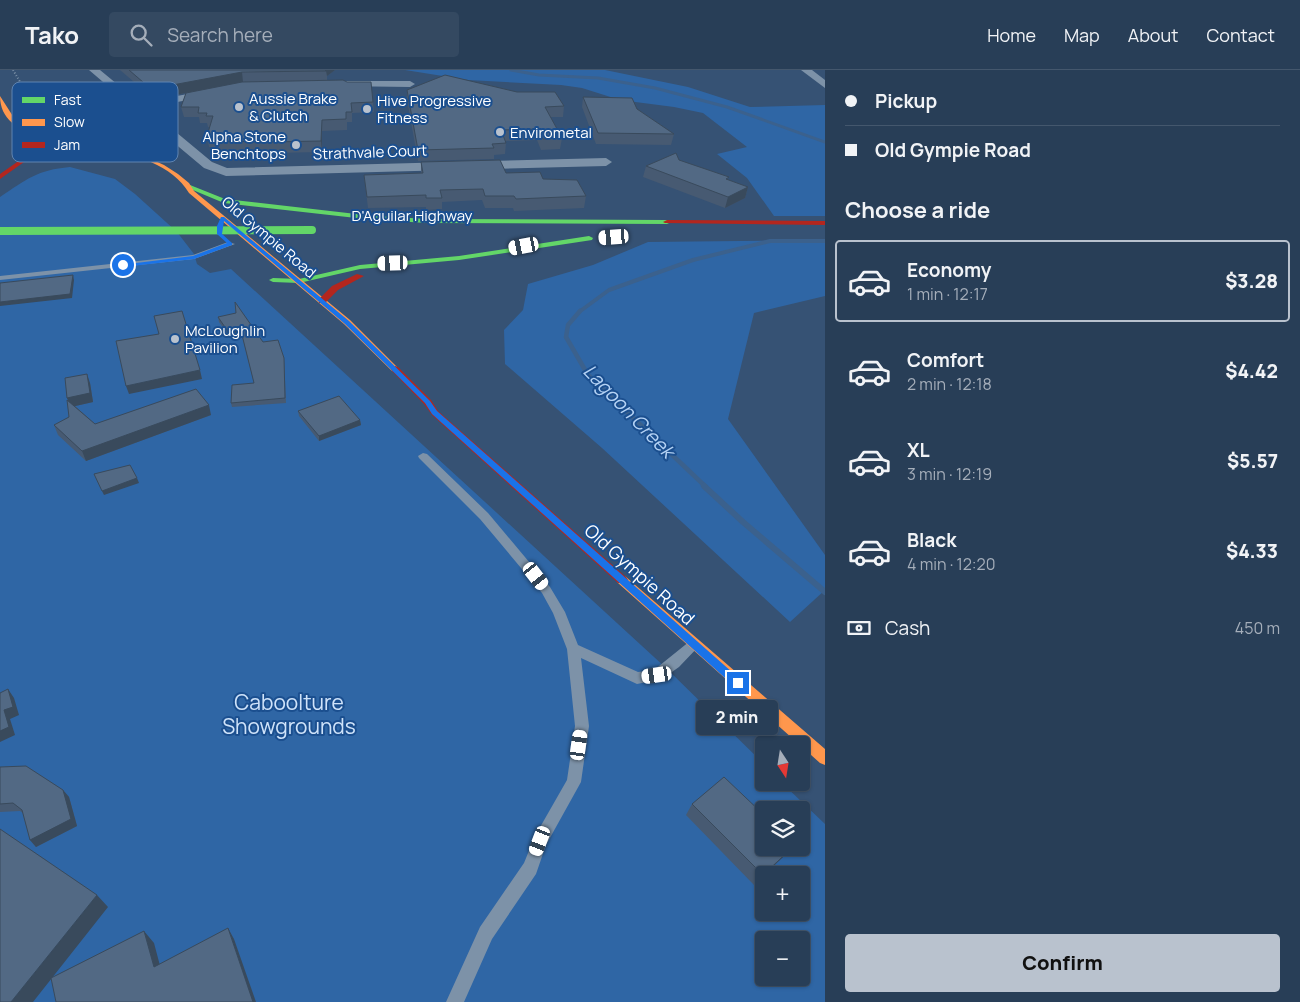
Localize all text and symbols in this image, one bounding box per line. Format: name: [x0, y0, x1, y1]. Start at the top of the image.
search box: [109, 12, 459, 57]
text: Tako: [25, 18, 79, 51]
icon: search: [127, 21, 155, 49]
text: Search here: [167, 22, 273, 48]
text: Home: [987, 23, 1036, 47]
text: Map: [1064, 23, 1100, 47]
text: About: [1128, 23, 1178, 47]
text: Contact: [1206, 23, 1275, 47]
legend: [12, 82, 178, 162]
place label: Aussie Brake & Clutch: [249, 88, 337, 126]
text: Pickup: [875, 88, 937, 114]
text: Fast: [54, 90, 82, 109]
place label: Hive Progressive Fitness: [377, 90, 492, 128]
marker: Aussie Brake & Clutch: [233, 101, 245, 113]
marker: Hive Progressive Fitness: [361, 103, 373, 115]
text: Slow: [54, 112, 85, 131]
place label: Envirometal: [510, 122, 592, 143]
place label: Alpha Stone Benchtops: [202, 126, 286, 164]
marker: Envirometal: [494, 126, 506, 138]
text: Jam: [54, 135, 80, 154]
text: Old Gympie Road: [875, 137, 1031, 163]
marker: Alpha Stone Benchtops: [290, 139, 302, 151]
street label: Strathvale Court: [313, 140, 427, 164]
street label: Old Gympie Road: [217, 191, 321, 283]
text: Choose a ride: [845, 195, 990, 225]
street label: D'Aguilar Highway: [352, 205, 473, 226]
car: [598, 228, 629, 246]
car: [507, 236, 540, 256]
route start: [112, 254, 134, 276]
car: [377, 255, 408, 271]
text: Economy: [907, 257, 991, 283]
icon: car: [847, 259, 892, 304]
text: $3.28: [1225, 268, 1278, 294]
text: 1 min · 12:17: [907, 283, 988, 305]
place label: McLoughlin Pavilion: [185, 320, 265, 358]
marker: McLoughlin Pavilion: [169, 333, 181, 345]
text: Comfort: [907, 347, 984, 373]
icon: car: [847, 349, 892, 394]
water label: Lagoon Creek: [578, 358, 682, 465]
text: $4.42: [1225, 358, 1278, 384]
text: 2 min · 12:18: [907, 373, 992, 395]
text: XL: [907, 437, 930, 463]
icon: car: [847, 439, 892, 484]
text: $5.57: [1227, 448, 1278, 474]
text: 3 min · 12:19: [907, 463, 992, 485]
street label: Old Gympie Road: [580, 518, 700, 630]
text: Black: [907, 527, 956, 553]
icon: car: [847, 529, 892, 574]
text: $4.33: [1226, 538, 1278, 564]
text: 4 min · 12:20: [907, 553, 996, 575]
car: [520, 560, 551, 592]
icon: cash: [845, 614, 873, 642]
text: Cash: [885, 615, 930, 641]
text: 450 m: [1235, 617, 1280, 639]
car: [641, 665, 672, 685]
route end: [727, 672, 749, 694]
park label: Caboolture Showgrounds: [222, 688, 356, 740]
callout: 2 min: [697, 700, 779, 736]
text: 2 min: [716, 706, 758, 728]
car: [569, 729, 588, 761]
north arrow: [755, 736, 810, 791]
map controls: [755, 736, 810, 986]
button: layers: [755, 801, 810, 856]
car: [527, 824, 552, 858]
button: +: [755, 866, 810, 921]
button: −: [755, 931, 810, 986]
button: Confirm: [845, 934, 1280, 992]

